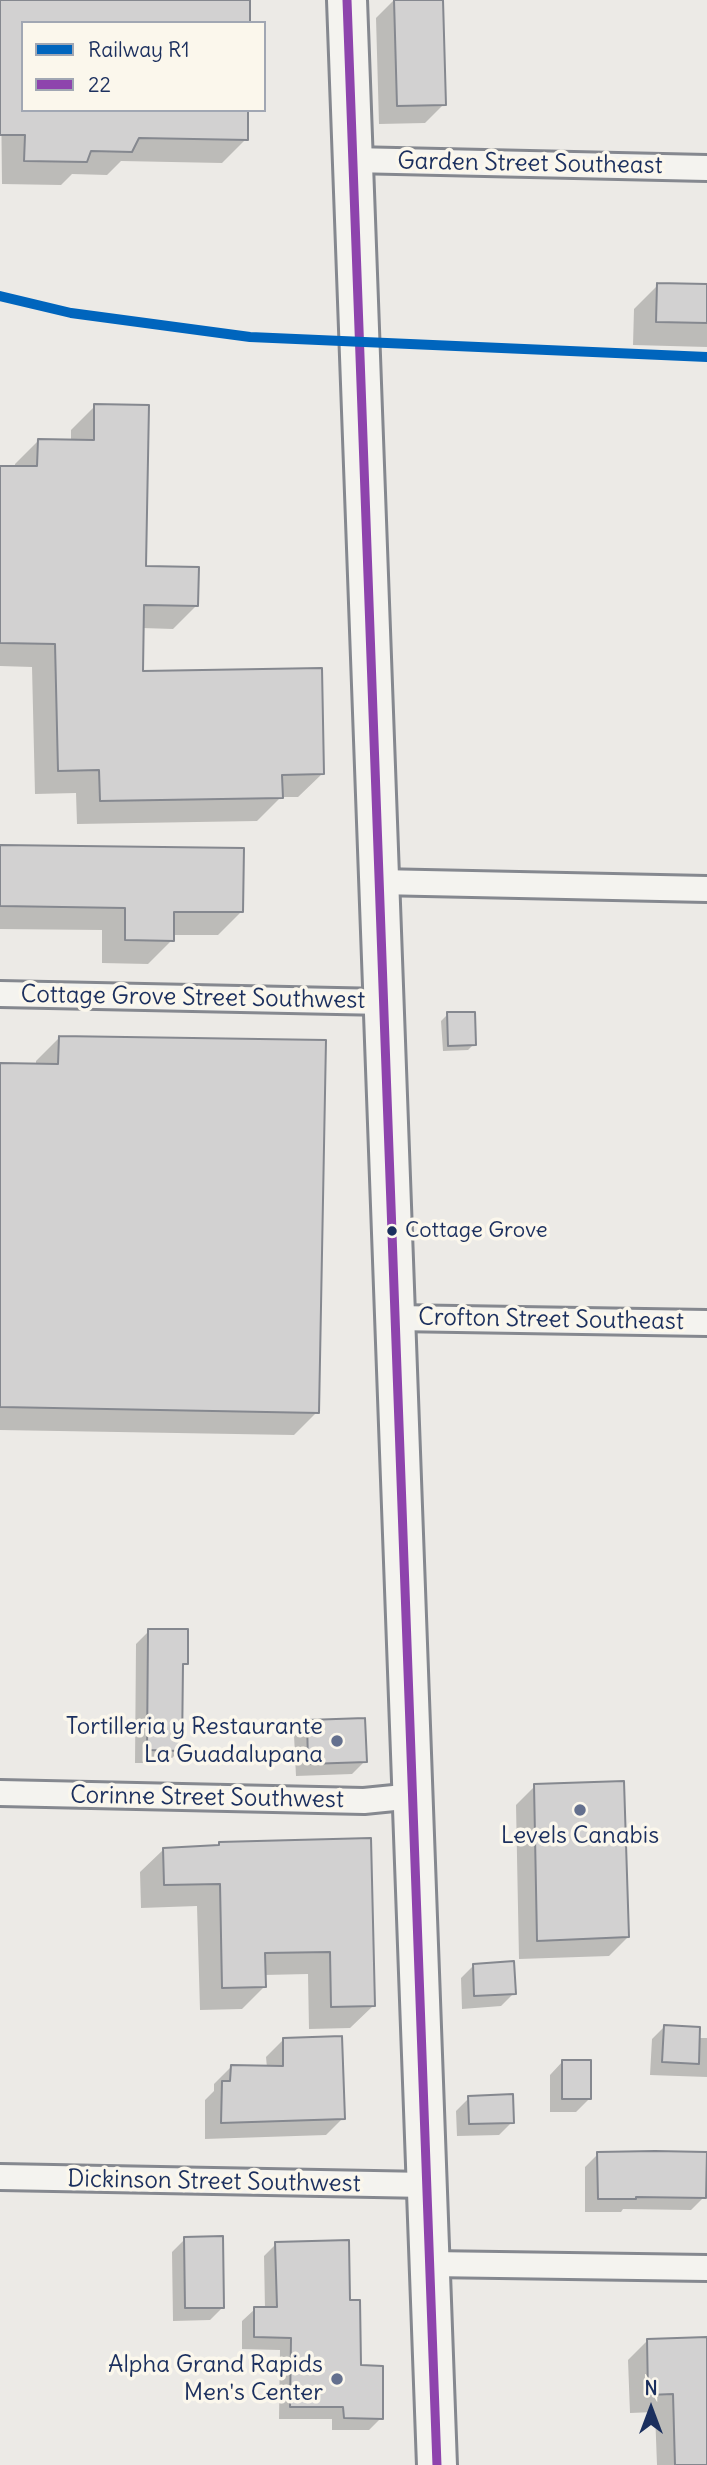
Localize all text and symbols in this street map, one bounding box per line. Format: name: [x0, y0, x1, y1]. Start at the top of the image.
legend: [21, 21, 266, 112]
text: Railway R1: [88, 36, 190, 63]
text: 22: [88, 71, 111, 98]
street label: Garden Street Southeast: [397, 147, 663, 181]
street label: Cottage Grove Street Southwest: [20, 981, 366, 1015]
place label: Cottage Grove: [405, 1218, 548, 1244]
marker: Cottage Grove: [385, 1224, 399, 1238]
street label: Crofton Street Southeast: [418, 1303, 684, 1337]
place label: Tortilleria y Restaurante La Guadalupana: [66, 1713, 323, 1769]
marker: Tortilleria y Restaurante La Guadalupana: [329, 1733, 345, 1749]
street label: Corinne Street Southwest: [70, 1781, 344, 1815]
marker: Levels Canabis: [572, 1802, 588, 1818]
place label: Levels Canabis: [501, 1822, 659, 1850]
street label: Dickinson Street Southwest: [67, 2165, 361, 2199]
place label: Alpha Grand Rapids Men's Center: [108, 2351, 323, 2407]
marker: Alpha Grand Rapids Men's Center: [329, 2371, 345, 2387]
north arrow: [616, 2374, 686, 2444]
text: N: [644, 2376, 658, 2400]

